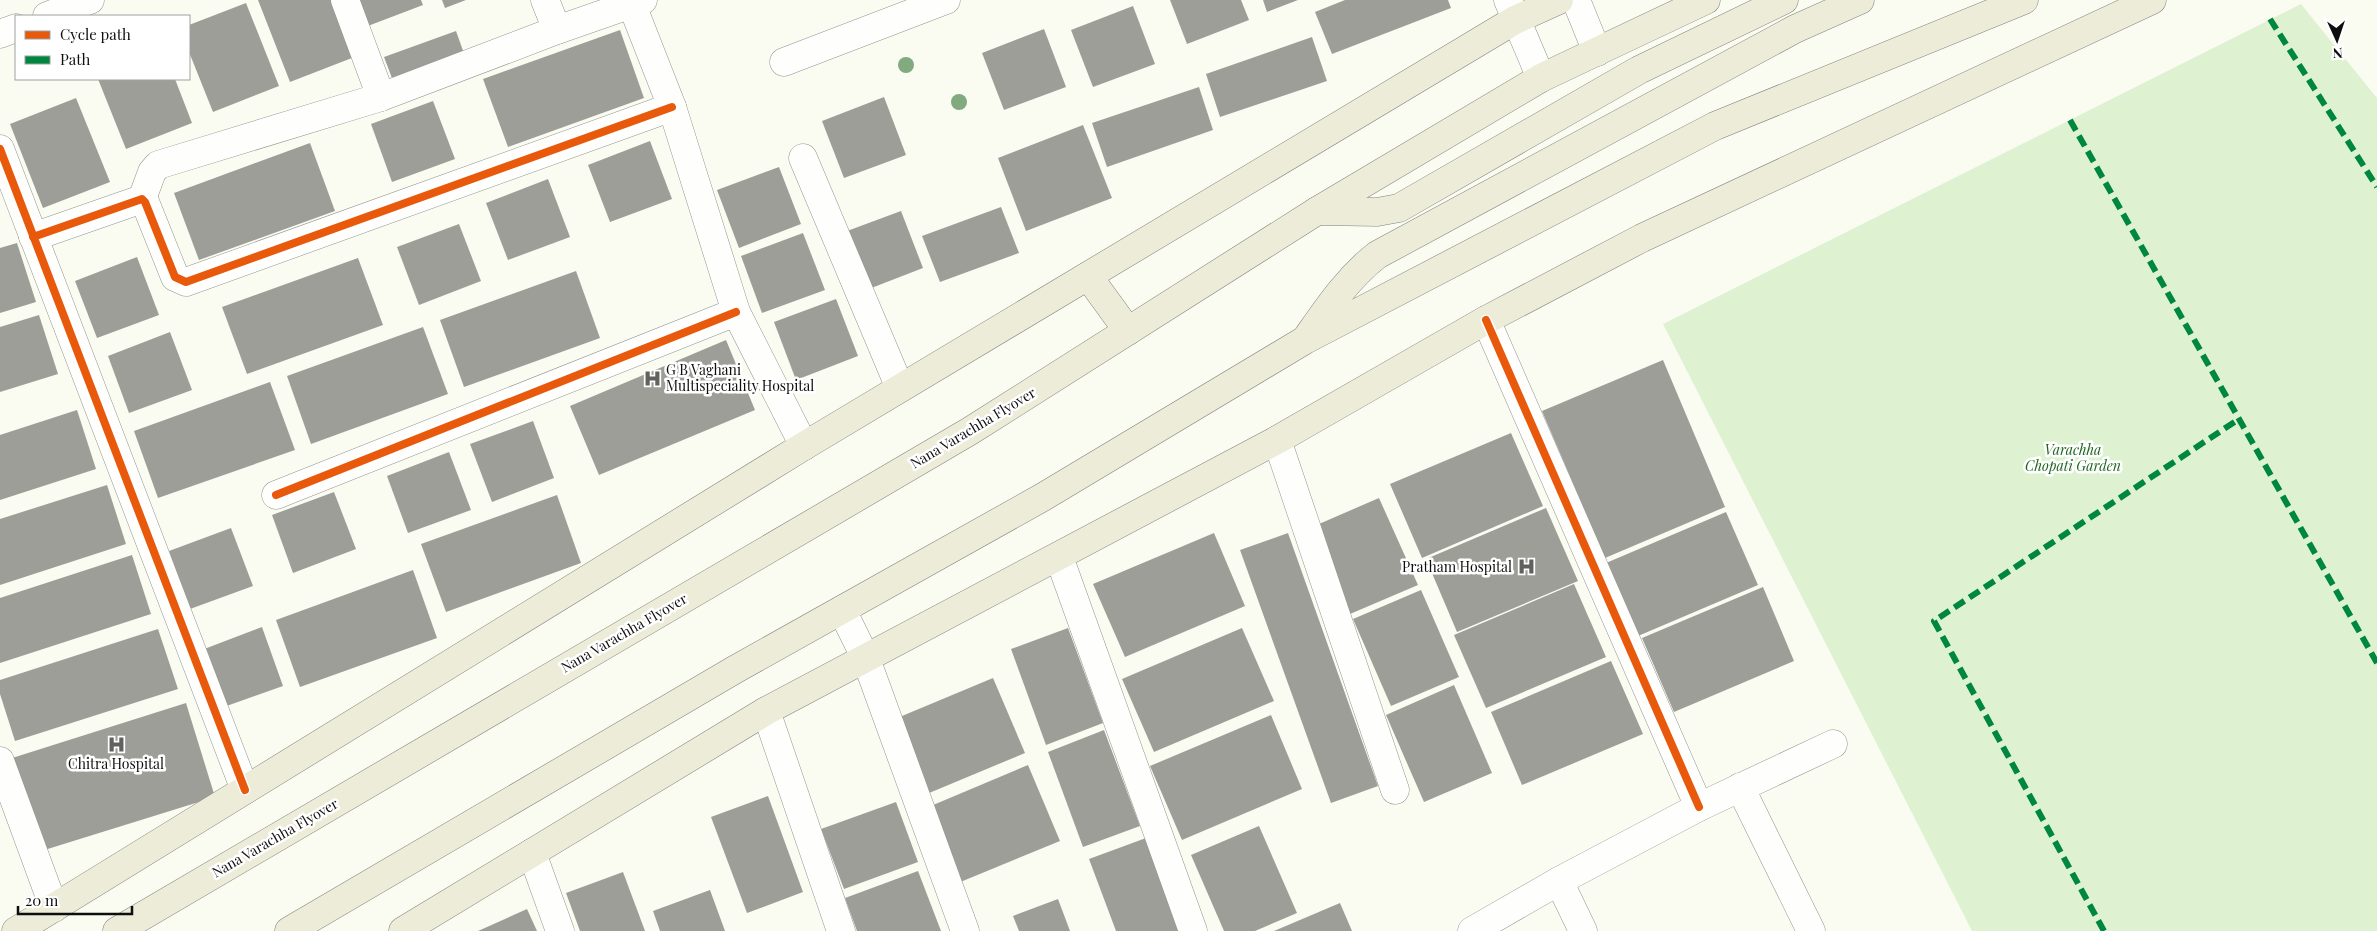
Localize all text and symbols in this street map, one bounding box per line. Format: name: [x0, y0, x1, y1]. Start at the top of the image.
legend: [15, 15, 190, 80]
north arrow: [2312, 15, 2362, 65]
text: Cycle path: [60, 24, 131, 44]
text: N: [2332, 44, 2343, 63]
text: Path: [60, 49, 90, 69]
place label: G B Vaghani Multispeciality Hospital: [666, 360, 814, 395]
hospital icon: G B Vaghani Multispeciality Hospital: [642, 368, 662, 388]
street label: Nana Varachha Flyover: [907, 382, 1040, 472]
park label: Varachha Chopati Garden: [2025, 440, 2121, 475]
place label: Pratham Hospital: [1402, 557, 1512, 576]
hospital icon: Pratham Hospital: [1516, 557, 1536, 577]
street label: Nana Varachha Flyover: [557, 588, 691, 677]
hospital icon: Chitra Hospital: [106, 734, 126, 754]
place label: Chitra Hospital: [68, 754, 164, 773]
street label: Nana Varachha Flyover: [208, 793, 342, 882]
scale bar: [18, 884, 131, 916]
text: 20 m: [25, 890, 59, 910]

